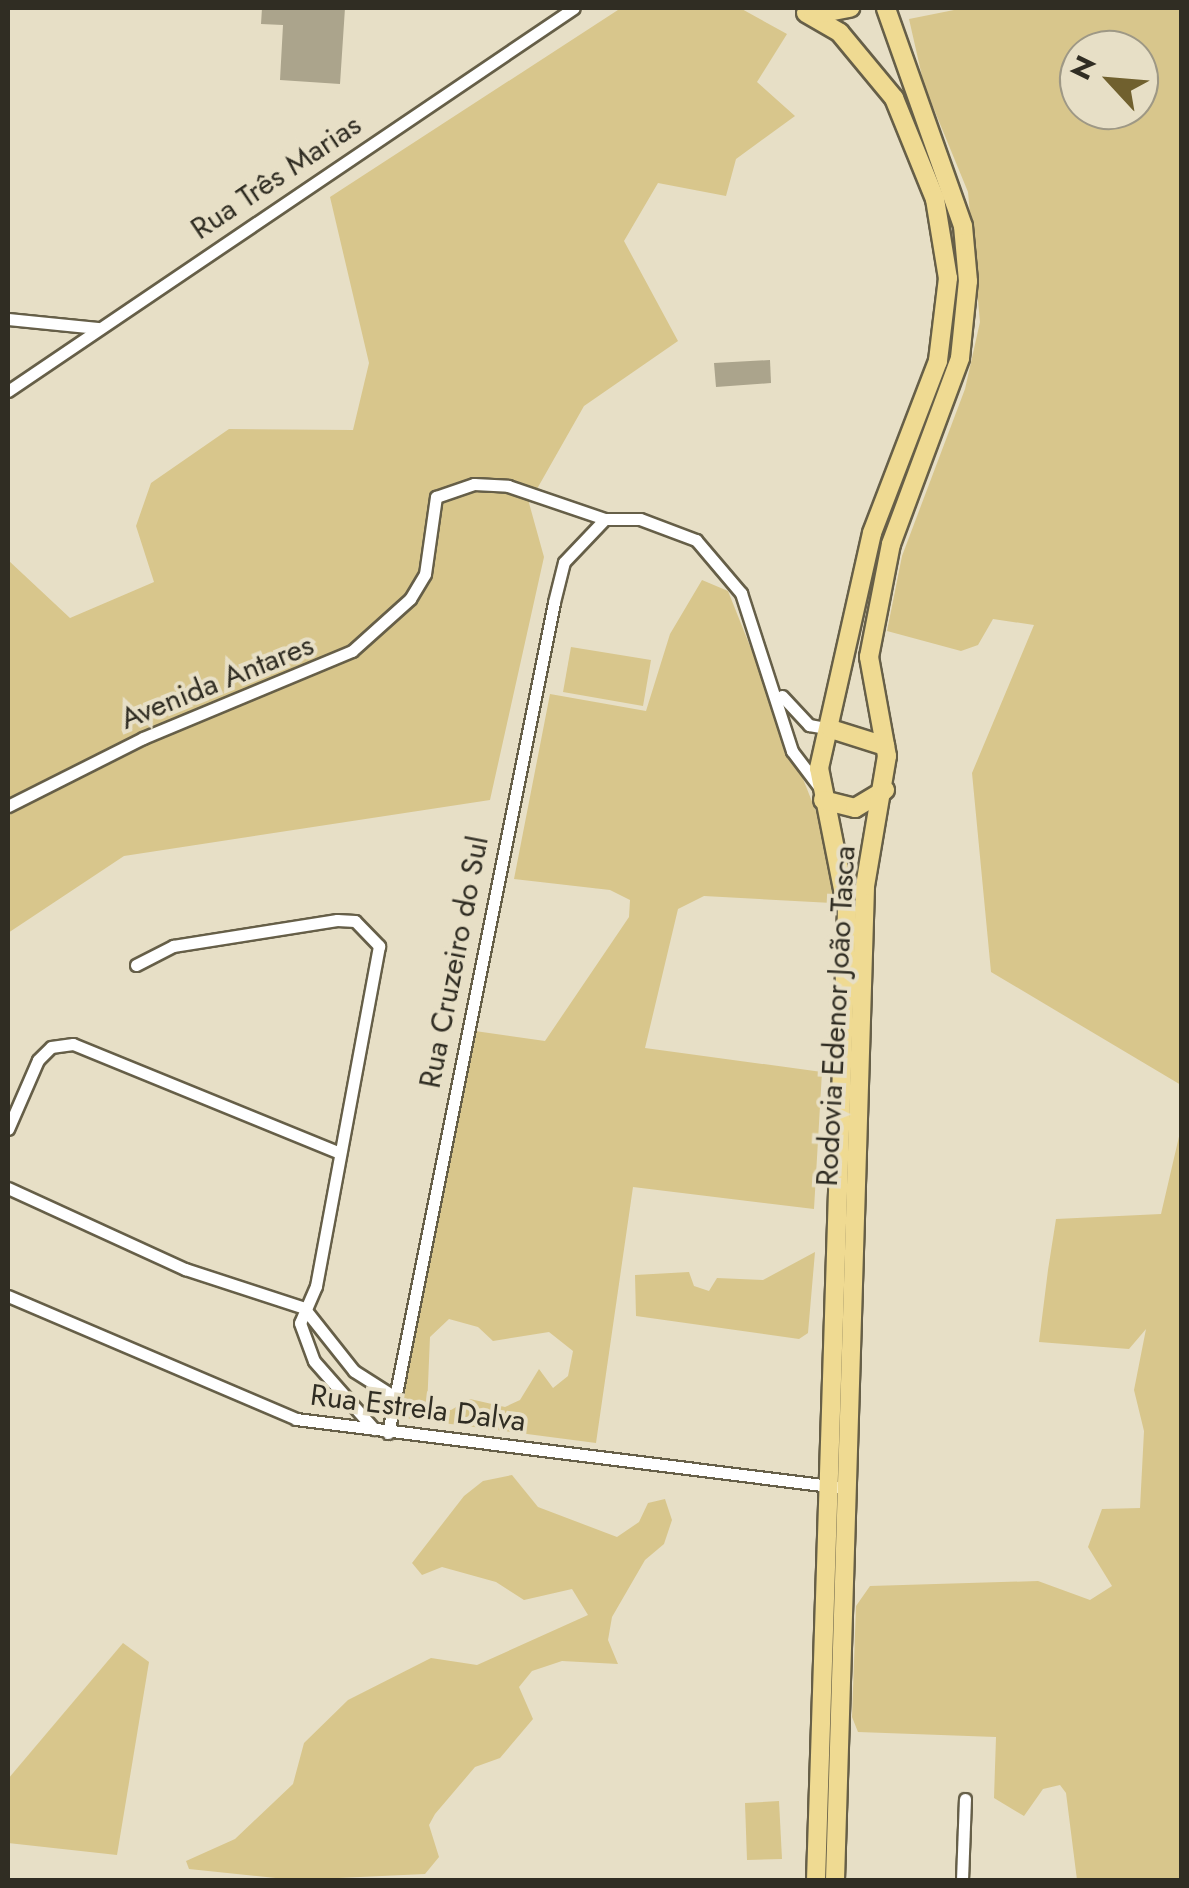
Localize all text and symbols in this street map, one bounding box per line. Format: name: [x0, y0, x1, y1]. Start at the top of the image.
north arrow: [1059, 30, 1159, 130]
text: N: [1060, 49, 1107, 86]
street label: Rua Três Marias: [184, 107, 368, 247]
street label: Avenida Antares: [115, 627, 319, 737]
street label: Rua Cruzeiro do Sul: [412, 833, 496, 1091]
street label: Rodovia Edenor João Tasca: [809, 845, 863, 1187]
street label: Rua Estrela Dalva: [308, 1377, 528, 1439]

